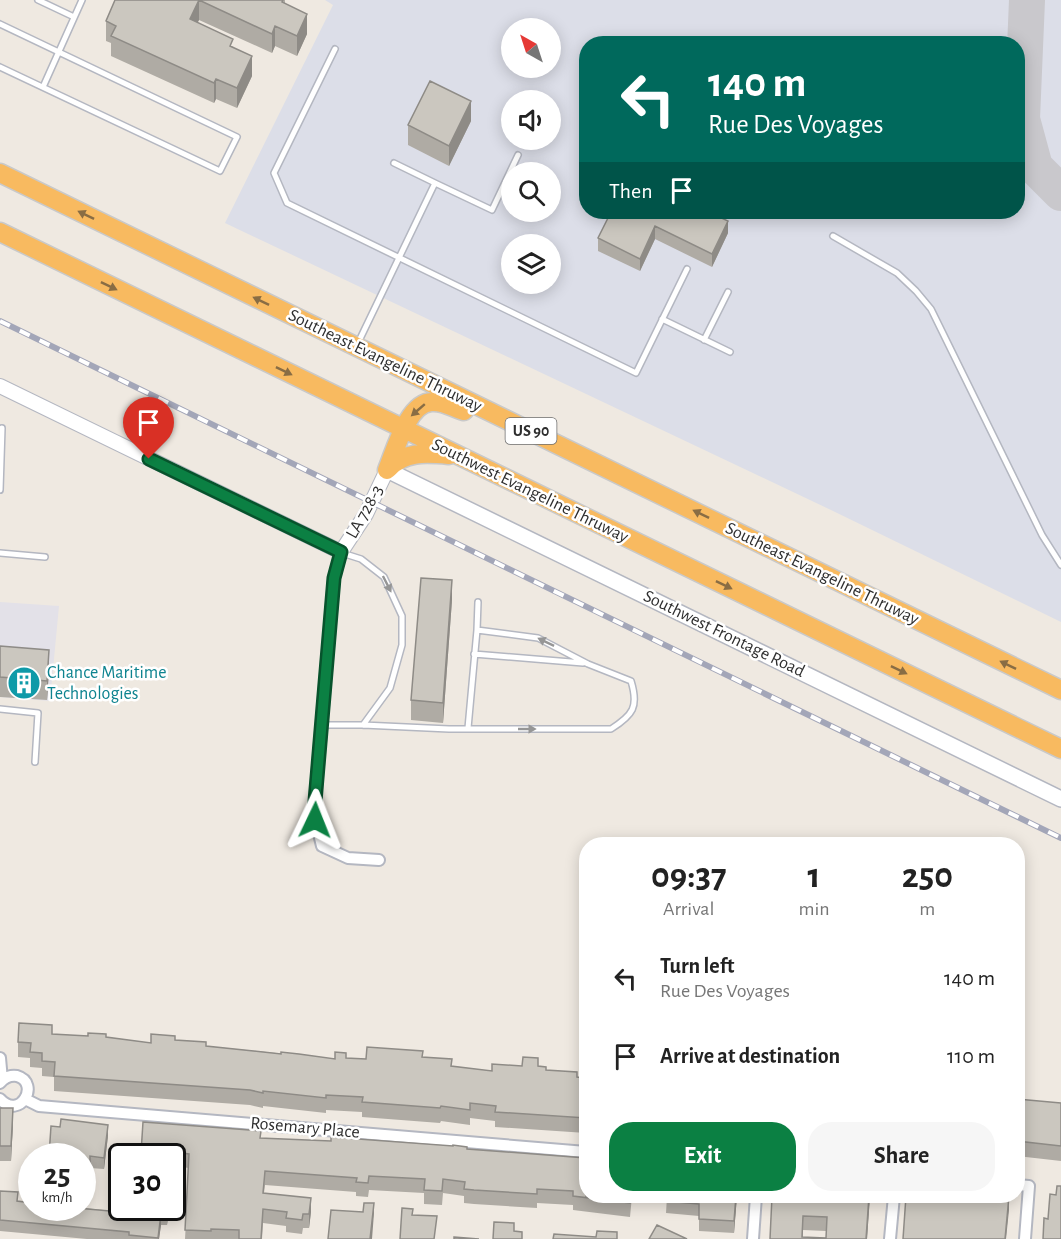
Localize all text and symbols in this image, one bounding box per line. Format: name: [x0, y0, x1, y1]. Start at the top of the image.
north arrow: [501, 18, 561, 78]
map controls: [501, 18, 561, 294]
icon: left: [609, 60, 687, 138]
text: 140 m: [708, 62, 806, 104]
button: sound: [501, 90, 561, 150]
text: Rue Des Voyages: [708, 111, 884, 138]
button: search: [501, 162, 561, 222]
icon: arrive: [665, 174, 698, 207]
text: Then: [609, 180, 653, 202]
one-way arrow: [77, 211, 95, 221]
button: layers: [501, 234, 561, 294]
one-way arrow: [100, 281, 117, 290]
one-way arrow: [253, 296, 270, 305]
street label: Southeast Evangeline Thruway: [285, 306, 485, 416]
one-way arrow: [276, 366, 293, 376]
pin: [123, 397, 174, 459]
one-way arrow: [411, 403, 426, 416]
icon: arrive: [132, 406, 165, 439]
road number: US 90: [506, 418, 556, 444]
street label: Southwest Evangeline Thruway: [429, 436, 631, 547]
street label: LA 728-3: [343, 482, 387, 542]
one-way arrow: [693, 510, 710, 519]
street label: Southeast Evangeline Thruway: [722, 519, 922, 629]
one-way arrow: [382, 576, 392, 593]
one-way arrow: [715, 581, 732, 590]
street label: Southwest Frontage Road: [640, 587, 808, 681]
one-way arrow: [538, 638, 555, 647]
one-way arrow: [1000, 660, 1017, 669]
place label: Chance Maritime Technologies: [47, 664, 166, 703]
building icon: Chance Maritime Technologies: [6, 665, 42, 701]
one-way arrow: [891, 666, 908, 675]
one-way arrow: [517, 724, 536, 734]
position arrow: [283, 788, 347, 852]
text: 09:37: [651, 858, 726, 894]
text: 1: [808, 858, 821, 894]
text: 250: [902, 858, 953, 894]
text: Arrival: [663, 899, 714, 919]
text: min: [799, 899, 830, 919]
text: m: [919, 899, 935, 919]
text: Turn left: [660, 955, 734, 977]
icon: left: [609, 962, 642, 995]
text: 140 m: [944, 967, 995, 989]
text: Rue Des Voyages: [660, 981, 790, 1001]
icon: arrive: [609, 1040, 642, 1073]
text: Arrive at destination: [660, 1045, 840, 1067]
text: 110 m: [947, 1045, 995, 1067]
street label: Rosemary Place: [250, 1114, 360, 1142]
button: Exit: [609, 1122, 796, 1191]
button: Share: [808, 1122, 995, 1191]
speed limit sign: 30: [108, 1143, 186, 1221]
text: 25: [43, 1160, 71, 1190]
text: km/h: [42, 1190, 72, 1205]

